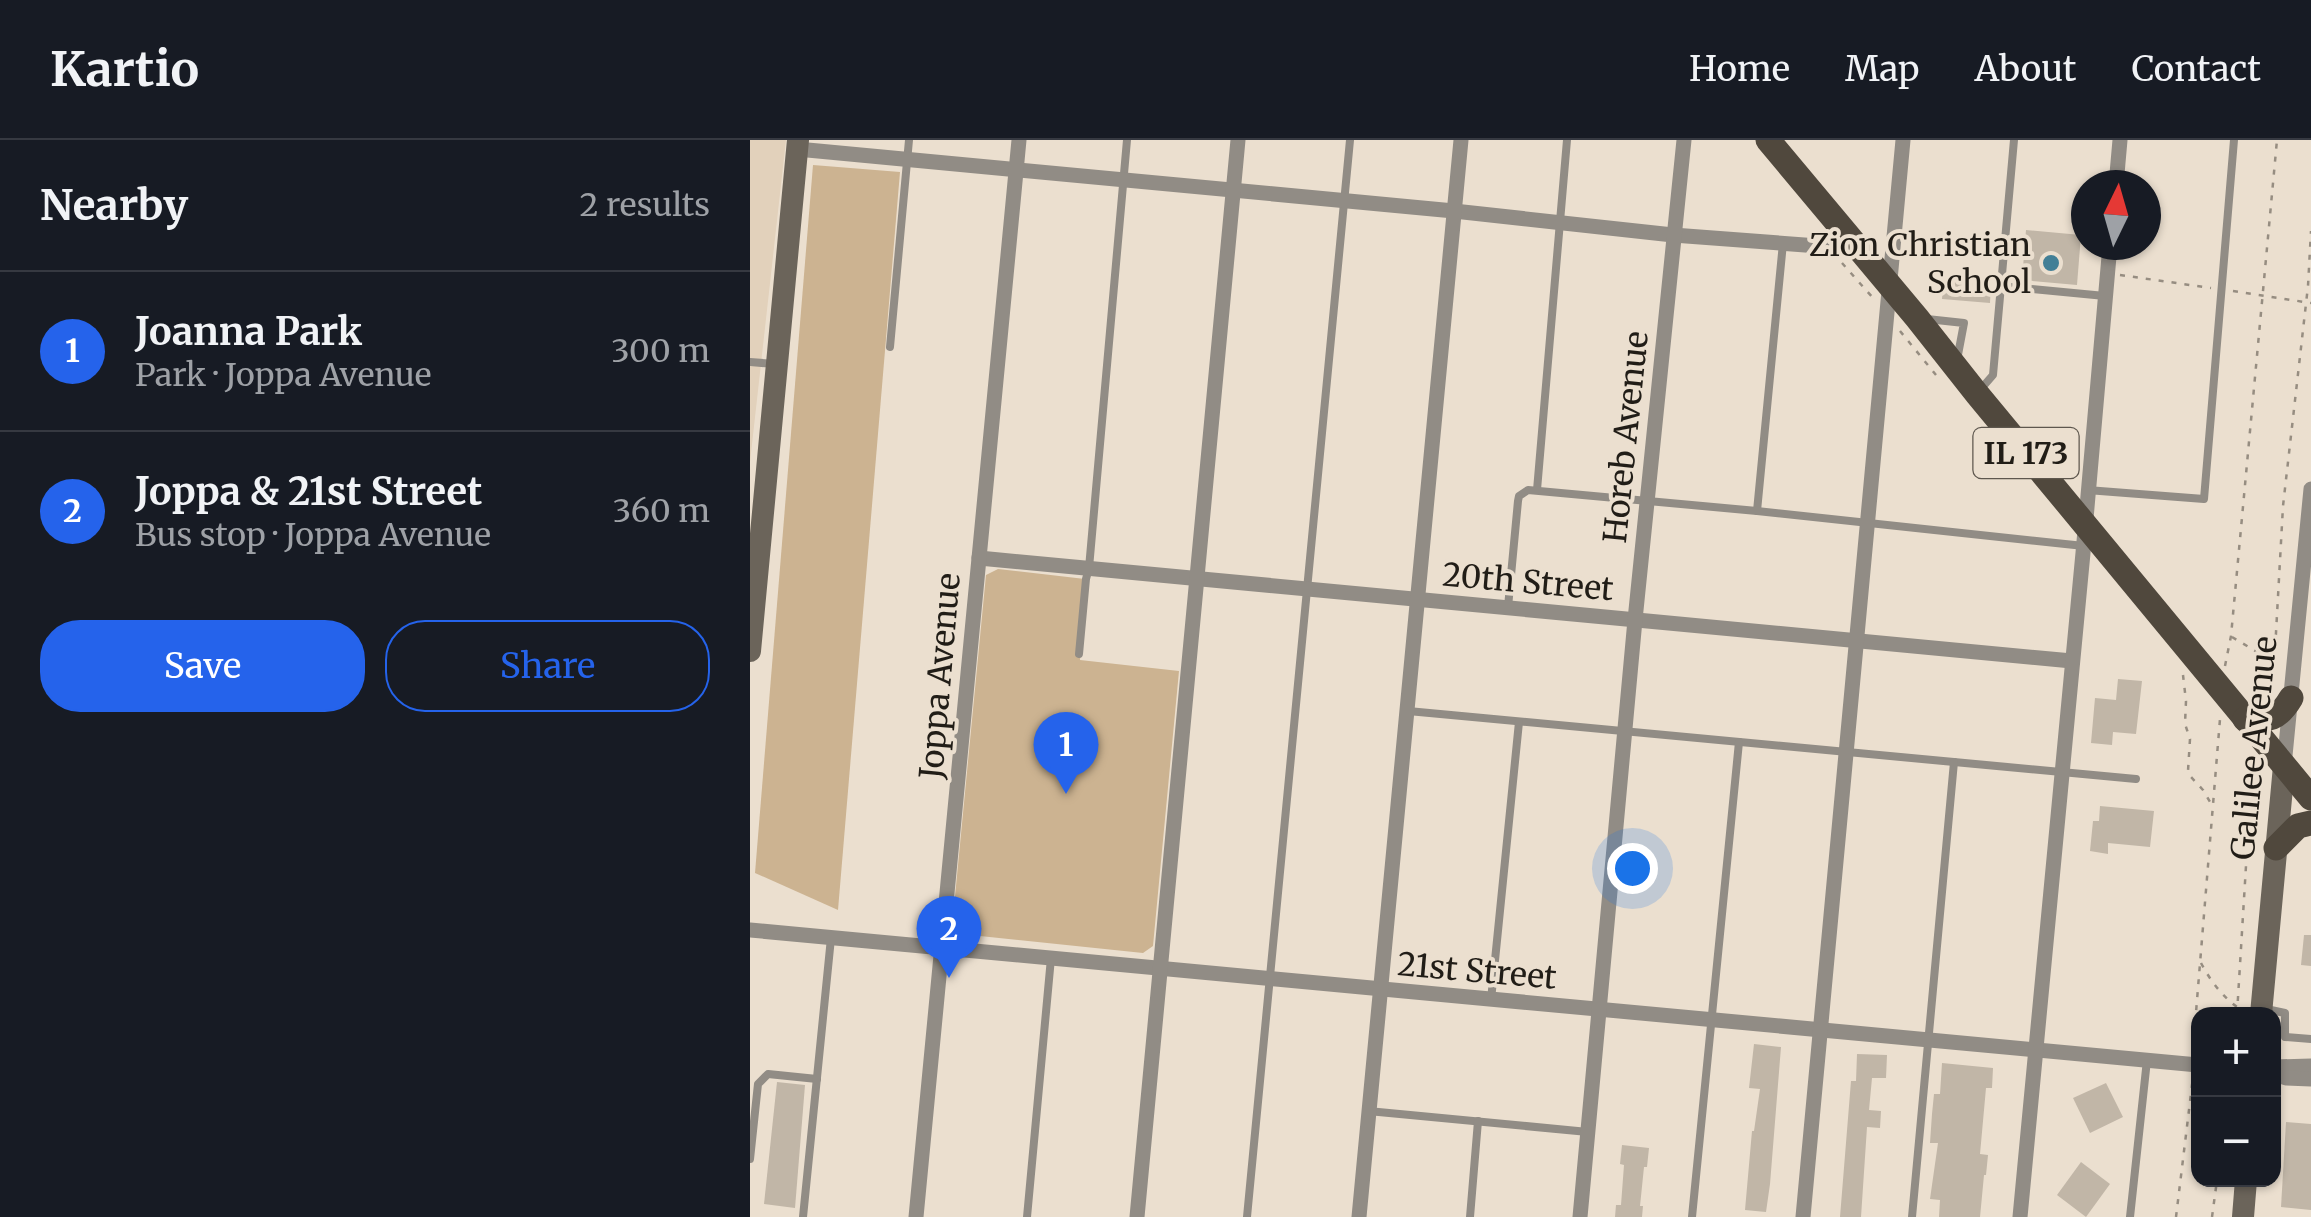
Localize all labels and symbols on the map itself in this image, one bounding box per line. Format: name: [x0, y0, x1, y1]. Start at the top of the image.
north arrow: [2071, 170, 2161, 260]
place label: Zion Christian School: [1809, 225, 2031, 302]
marker: Zion Christian School: [2040, 252, 2062, 274]
street label: Horeb Avenue: [1595, 329, 1657, 545]
road number: IL 173: [1974, 428, 2078, 478]
street label: 20th Street: [1441, 555, 1616, 609]
street label: Joppa Avenue: [911, 571, 969, 782]
street label: Galilee Avenue: [2222, 634, 2286, 862]
pin: 1: [1034, 712, 1098, 794]
your location: [1607, 843, 1658, 894]
pin: 2: [916, 896, 982, 978]
street label: 21st Street: [1396, 944, 1559, 998]

